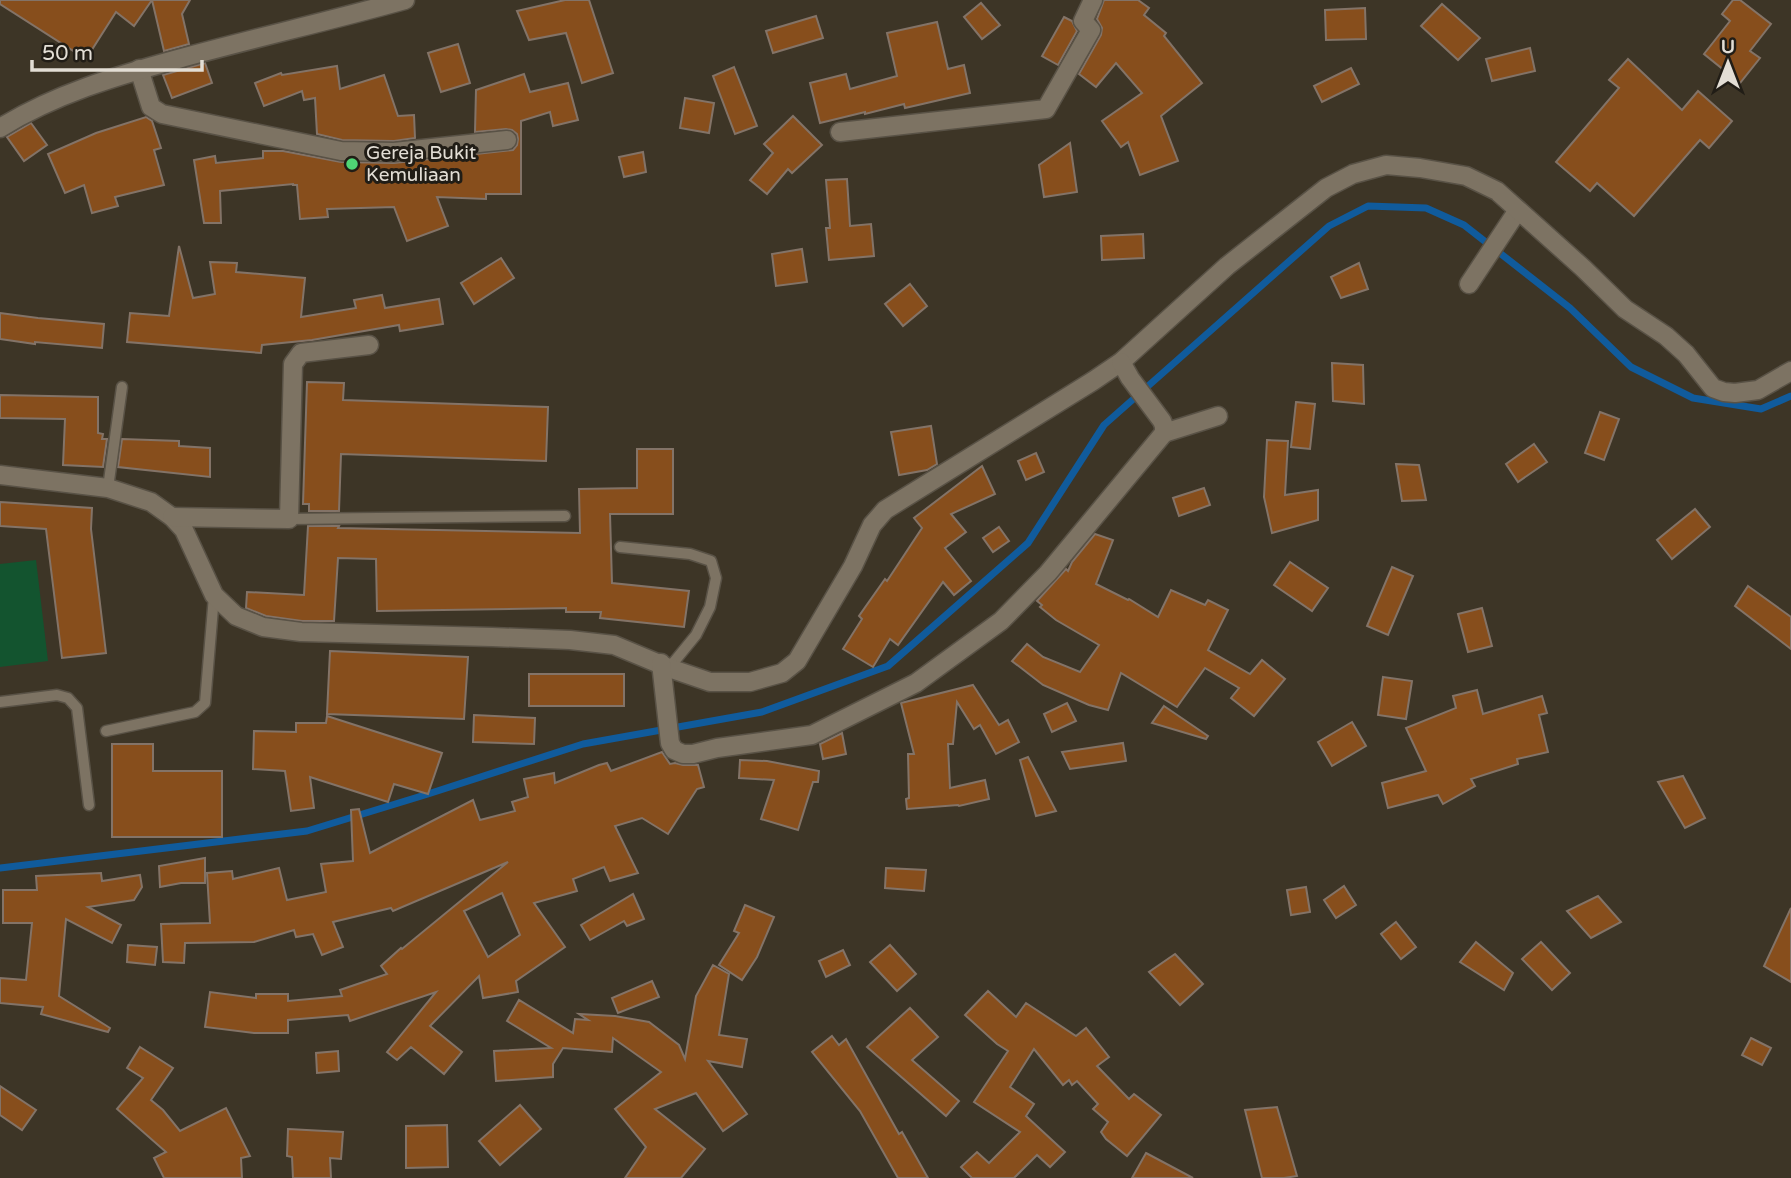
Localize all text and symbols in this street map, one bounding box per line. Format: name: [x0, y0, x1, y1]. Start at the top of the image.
scale bar: [32, 28, 201, 72]
north arrow: [1693, 28, 1763, 98]
text: U: [1721, 36, 1735, 58]
text: 50 m: [42, 41, 93, 66]
place label: Gereja Bukit Kemuliaan: [366, 142, 476, 186]
marker: Gereja Bukit Kemuliaan: [344, 156, 360, 172]

